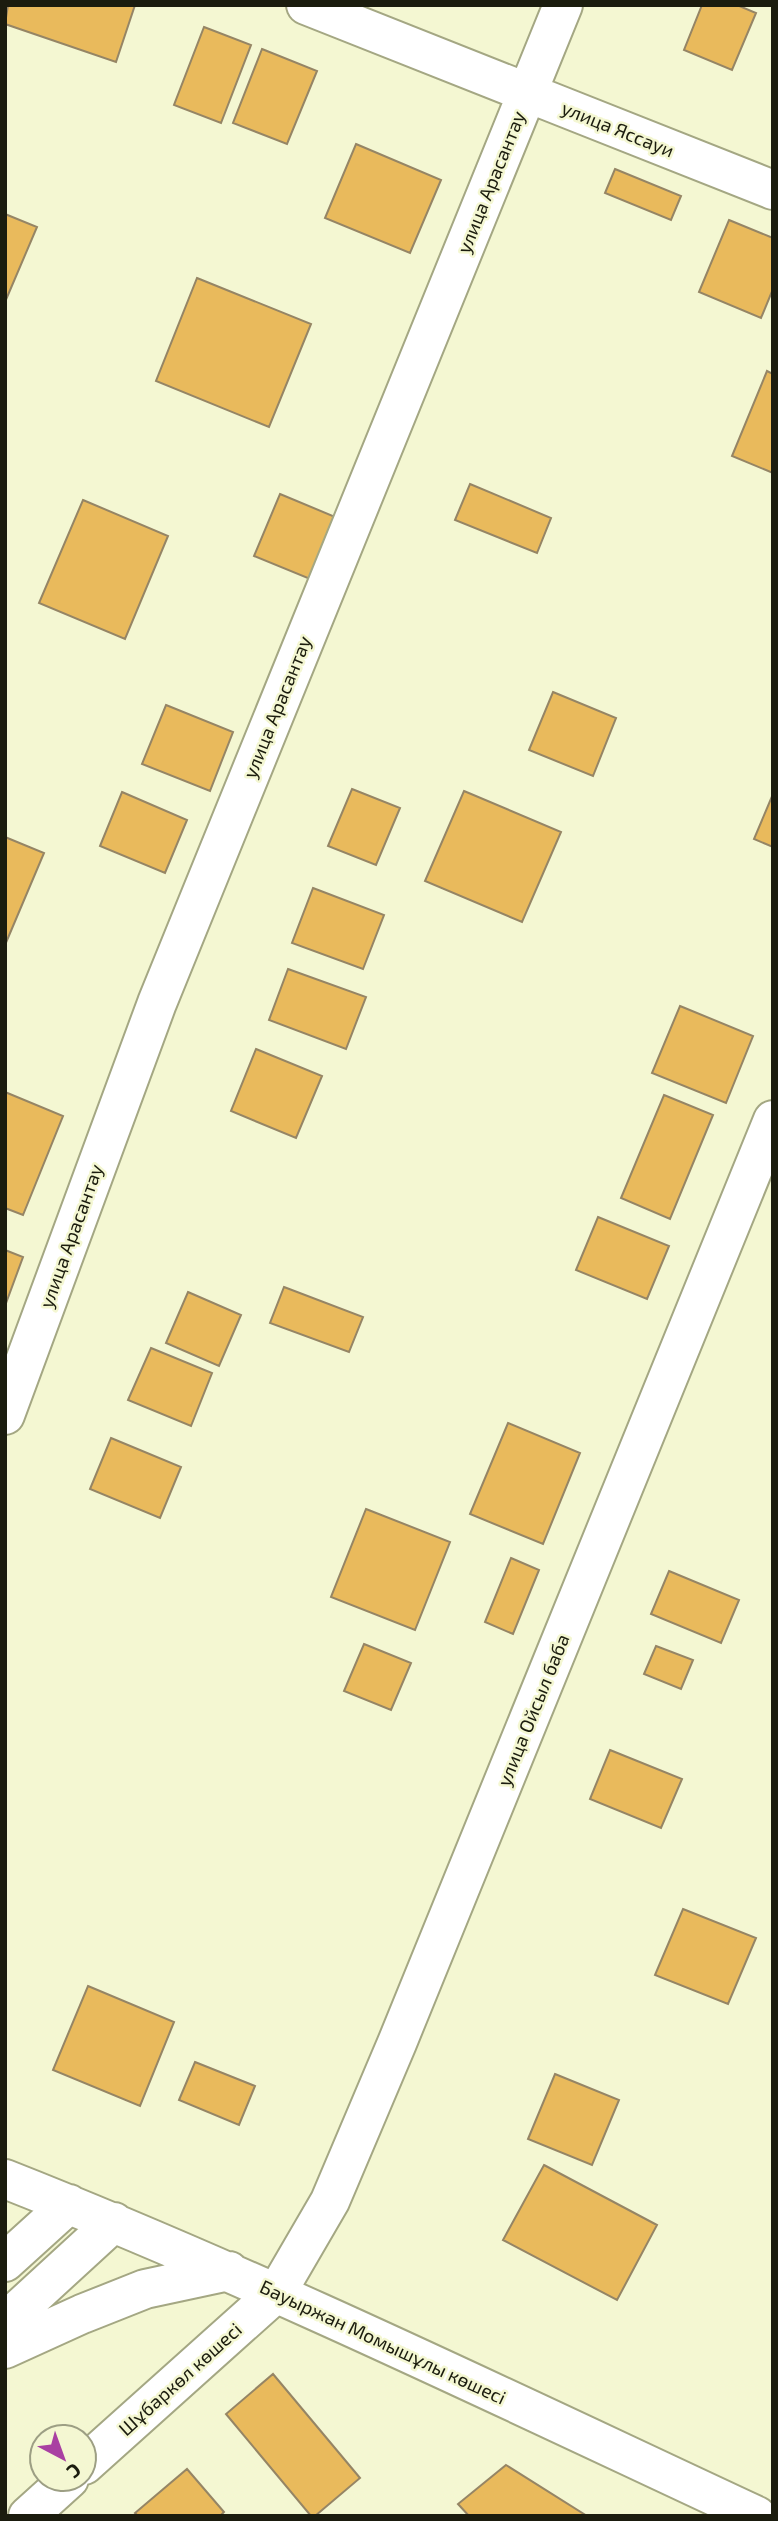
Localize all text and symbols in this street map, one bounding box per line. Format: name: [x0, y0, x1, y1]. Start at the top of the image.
street label: улица Яссауи: [558, 96, 678, 162]
street label: улица Арасантау: [451, 107, 531, 257]
street label: улица Арасантау: [237, 632, 317, 782]
street label: улица Арасантау: [34, 1161, 108, 1311]
street label: улица Ойсыл баба: [492, 1630, 574, 1790]
street label: Бауыржан Момышұлы көшесі: [256, 2274, 510, 2410]
street label: Шұбаркөл көшесі: [113, 2317, 246, 2440]
north arrow: [28, 2423, 98, 2493]
text: С: [63, 2459, 86, 2484]

